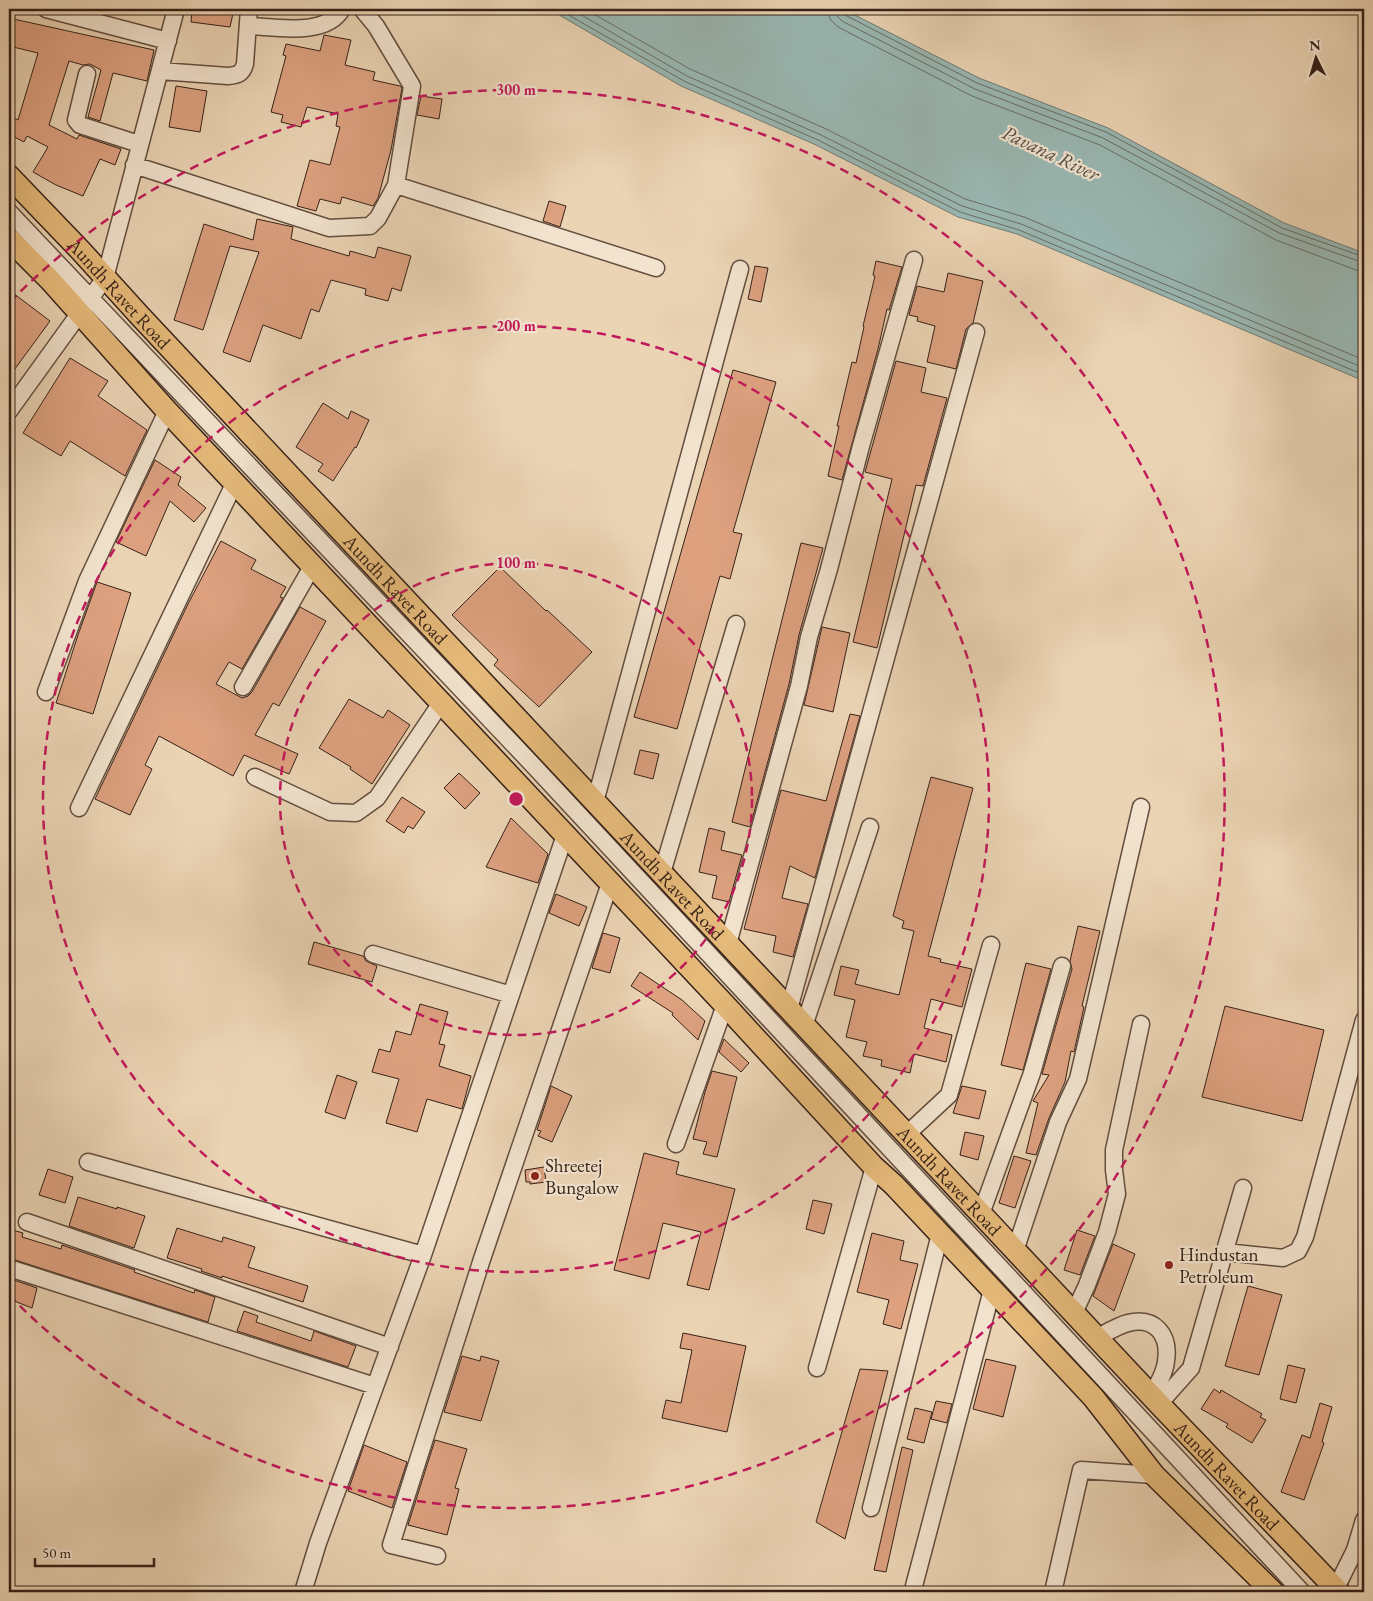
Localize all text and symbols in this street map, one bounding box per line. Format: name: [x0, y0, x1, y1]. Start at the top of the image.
north arrow: [1290, 32, 1340, 82]
text: N: [1308, 36, 1322, 55]
text: 300 m: [496, 80, 536, 99]
water label: Pavana River: [998, 119, 1105, 187]
street label: Aundh Ravet Road: [62, 232, 177, 354]
text: 200 m: [496, 316, 536, 335]
street label: Aundh Ravet Road: [337, 528, 454, 650]
text: 100 m: [496, 553, 536, 572]
centre of rings: [507, 790, 525, 808]
street label: Aundh Ravet Road: [614, 824, 731, 945]
street label: Aundh Ravet Road: [891, 1119, 1007, 1241]
place label: Shreetej Bungalow: [545, 1153, 620, 1200]
marker: Shreetej Bungalow: [529, 1170, 541, 1182]
place label: Hindustan Petroleum: [1179, 1242, 1258, 1289]
marker: Hindustan Petroleum: [1163, 1259, 1175, 1271]
street label: Aundh Ravet Road: [1168, 1415, 1286, 1535]
scale bar: [35, 1536, 154, 1568]
text: 50 m: [42, 1543, 71, 1562]

